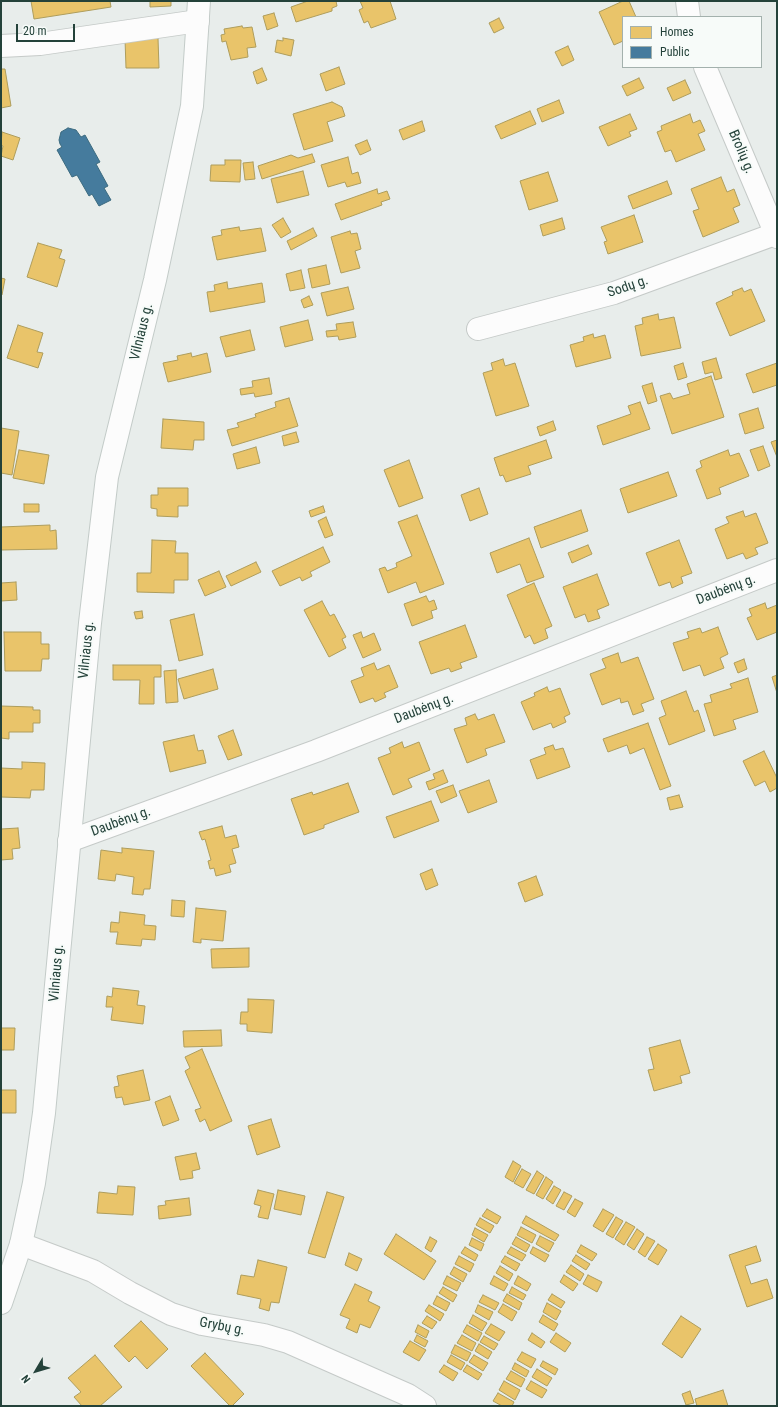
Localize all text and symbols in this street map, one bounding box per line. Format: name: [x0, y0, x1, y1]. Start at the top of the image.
scale bar: [18, 16, 77, 42]
legend: [622, 16, 762, 68]
text: 20 m: [23, 24, 47, 38]
text: Homes: [660, 25, 694, 39]
text: Public: [660, 45, 689, 59]
street label: Brolių g.: [724, 128, 758, 176]
street label: Sodų g.: [605, 272, 651, 302]
street label: Vilniaus g.: [127, 302, 157, 362]
street label: Daubėnų g.: [694, 571, 758, 609]
street label: Vilniaus g.: [76, 620, 98, 680]
street label: Daubėnų g.: [392, 690, 456, 728]
street label: Daubėnų g.: [89, 803, 153, 841]
street label: Vilniaus g.: [46, 943, 68, 1003]
street label: Grybų g.: [198, 1314, 246, 1340]
north arrow: [16, 1351, 56, 1391]
text: N: [19, 1372, 33, 1385]

